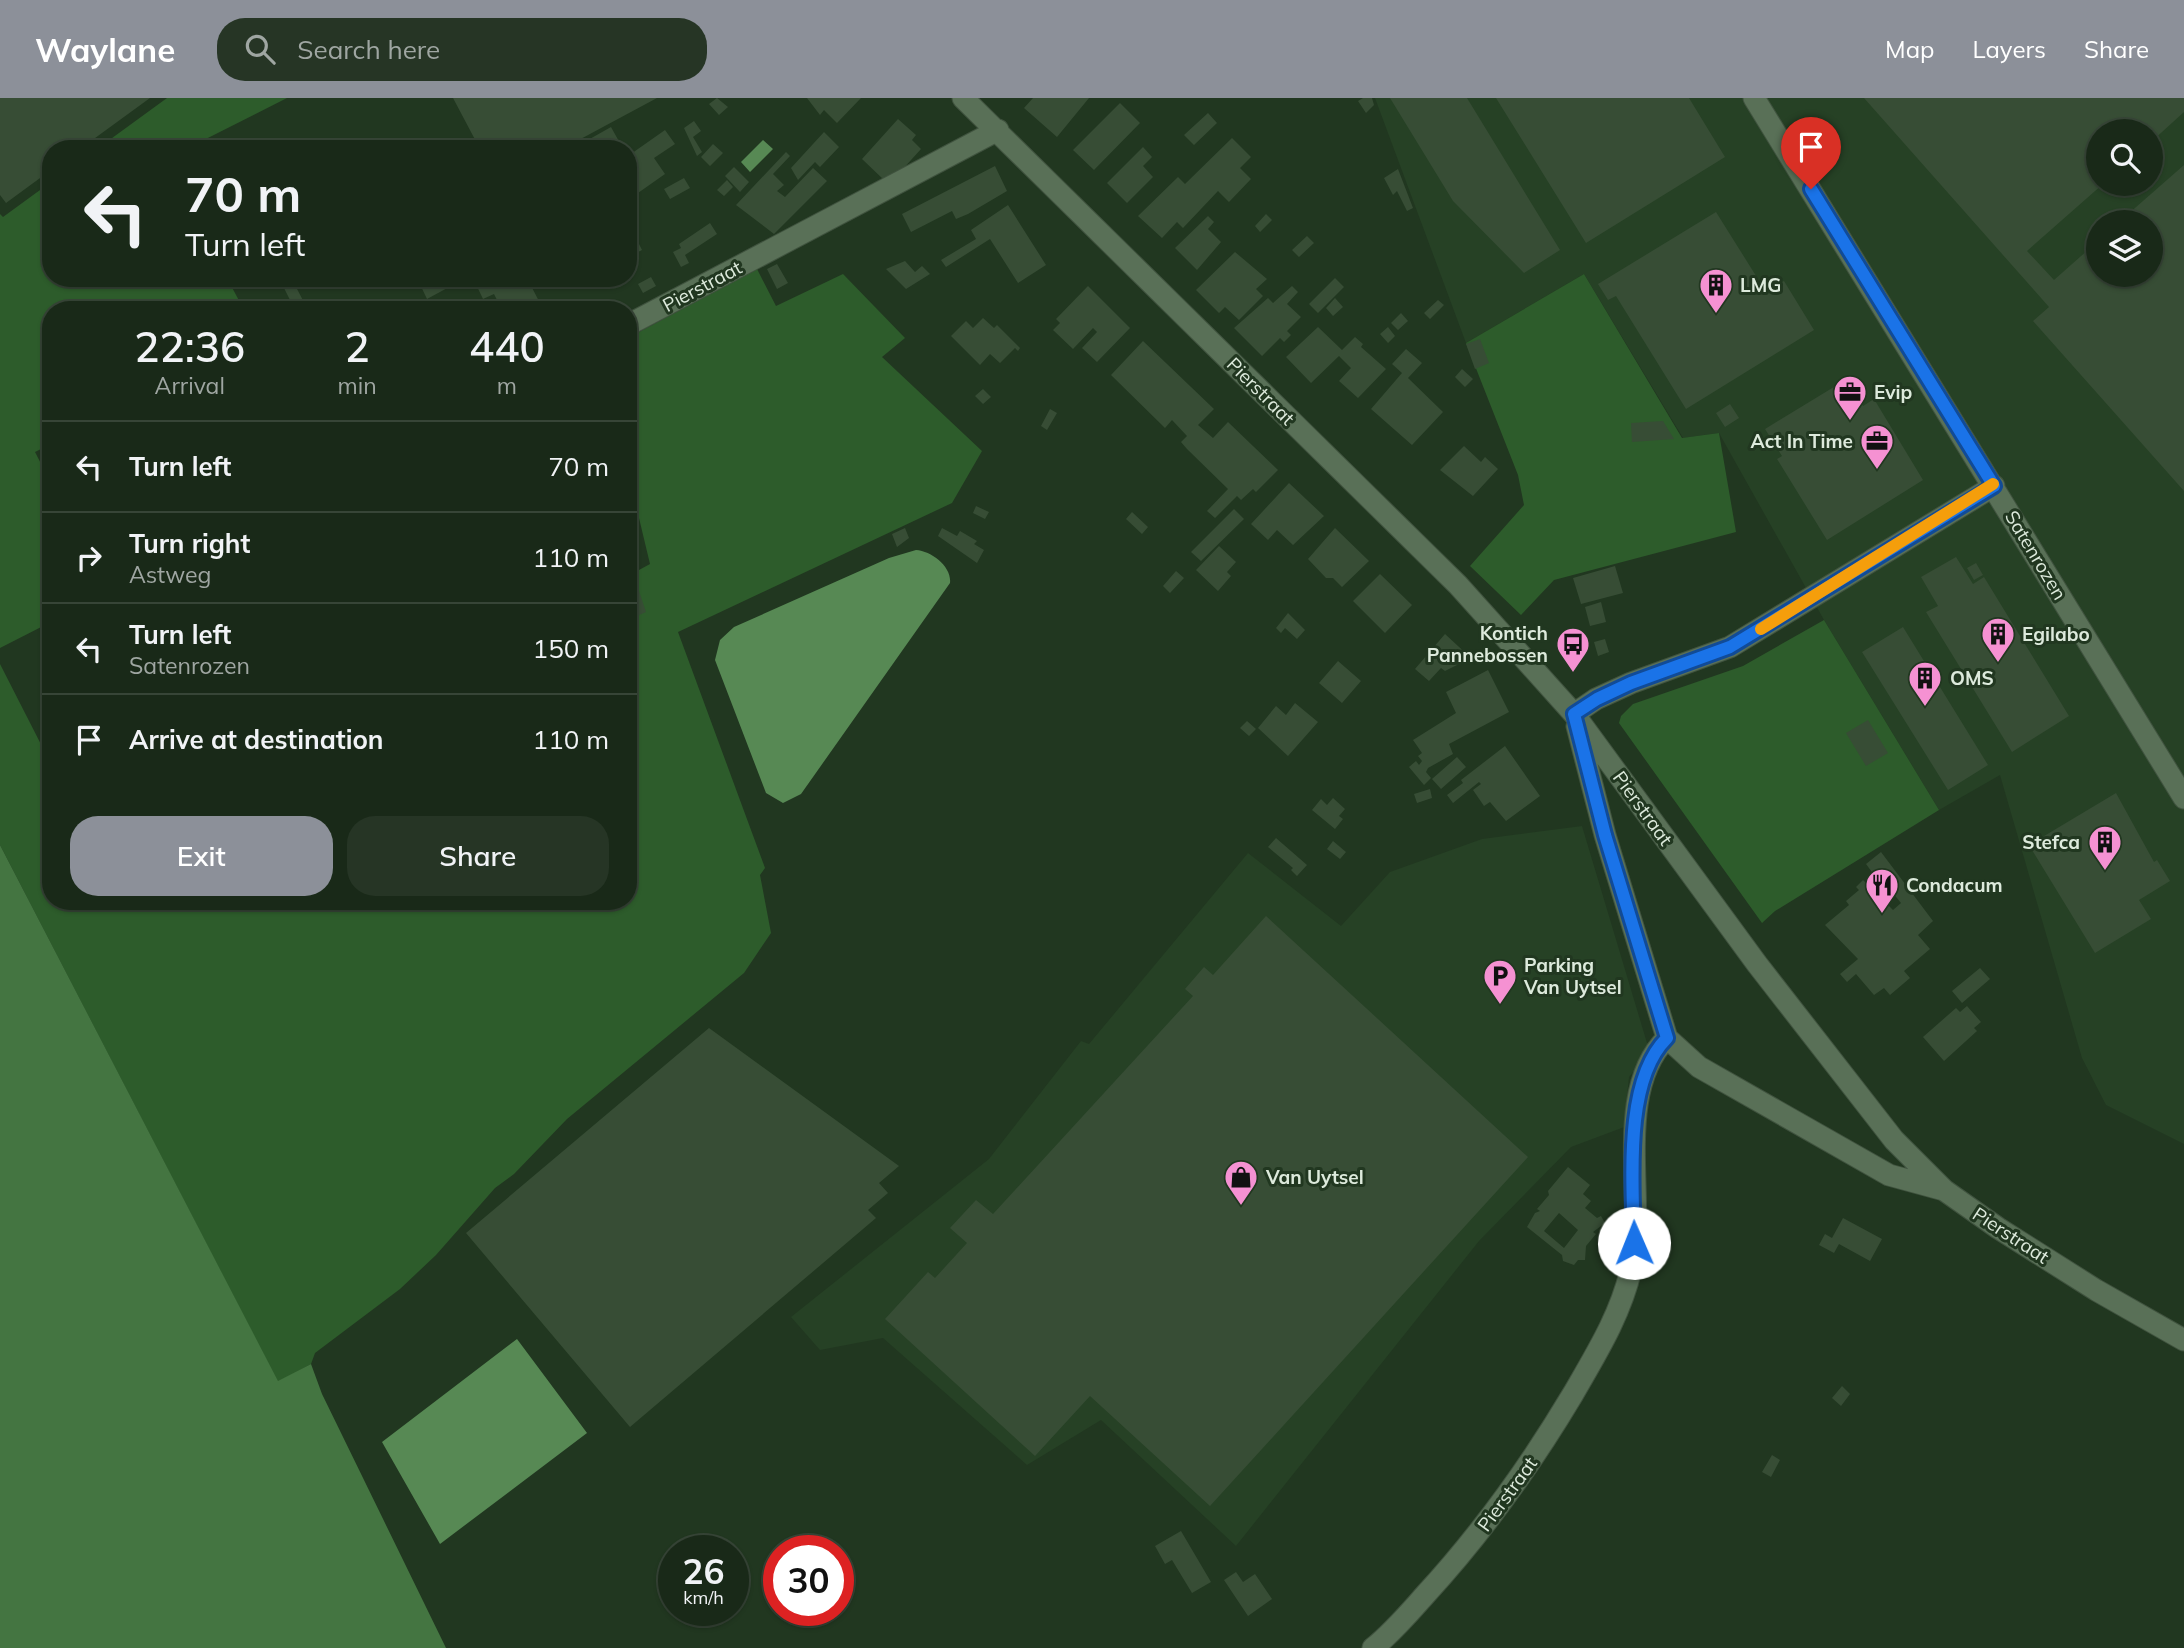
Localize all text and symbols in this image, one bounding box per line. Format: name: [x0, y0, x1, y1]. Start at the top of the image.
search box: [217, 18, 707, 81]
text: Waylane: [35, 29, 175, 70]
icon: search: [241, 30, 279, 68]
text: Search here: [297, 33, 440, 66]
text: Map: [1885, 34, 1934, 64]
text: Layers: [1972, 34, 2046, 64]
text: Share: [2084, 34, 2149, 64]
pin: [1781, 117, 1841, 189]
map controls: [2086, 119, 2163, 287]
button: search: [2086, 119, 2163, 196]
icon: arrive: [1792, 128, 1830, 166]
text: 70 m: [185, 163, 301, 224]
icon: left: [70, 168, 161, 259]
button: layers: [2086, 210, 2163, 287]
text: Turn left: [185, 224, 305, 264]
street label: Pierstraat: [658, 255, 746, 317]
building icon: LMG: [1697, 266, 1735, 315]
place label: LMG: [1740, 273, 1781, 297]
text: 22:36: [134, 320, 245, 373]
text: 2: [344, 320, 370, 373]
text: 440: [469, 320, 545, 373]
street label: Pierstraat: [1222, 352, 1300, 430]
text: Arrival: [155, 371, 225, 400]
text: min: [337, 371, 377, 400]
text: m: [497, 371, 517, 400]
office icon: Evip: [1831, 373, 1869, 422]
place label: Evip: [1874, 380, 1912, 404]
office icon: Act In Time: [1858, 422, 1896, 471]
place label: Act In Time: [1751, 429, 1853, 453]
icon: left: [70, 448, 108, 486]
text: Turn left: [129, 450, 231, 483]
text: 70 m: [548, 450, 609, 483]
street label: Satenrozen: [2000, 506, 2072, 604]
text: Turn right: [129, 527, 250, 560]
icon: right: [70, 539, 108, 577]
text: 110 m: [533, 541, 609, 574]
text: Astweg: [129, 560, 211, 589]
building icon: Egilabo: [1979, 615, 2017, 664]
text: Turn left: [129, 618, 231, 651]
place label: Kontich Pannebossen: [1427, 621, 1548, 667]
place label: Egilabo: [2022, 622, 2090, 646]
bus stop icon: Kontich Pannebossen: [1554, 625, 1592, 674]
icon: left: [70, 630, 108, 668]
text: 150 m: [533, 632, 609, 665]
text: Satenrozen: [129, 651, 250, 680]
building icon: OMS: [1906, 659, 1944, 708]
place label: OMS: [1950, 666, 1994, 690]
icon: arrive: [70, 721, 108, 759]
text: Arrive at destination: [129, 723, 384, 756]
text: 110 m: [533, 723, 609, 756]
street label: Pierstraat: [1608, 766, 1678, 850]
button: Exit: [70, 816, 333, 896]
button: Share: [347, 816, 609, 896]
building icon: Stefca: [2086, 823, 2124, 872]
place label: Stefca: [2022, 830, 2080, 854]
restaurant icon: Condacum: [1863, 866, 1901, 915]
place label: Condacum: [1906, 873, 2003, 897]
place label: Parking Van Uytsel: [1523, 953, 1622, 999]
parking icon: Parking Van Uytsel: [1481, 957, 1519, 1006]
shop icon: Van Uytsel: [1222, 1158, 1260, 1207]
place label: Van Uytsel: [1265, 1165, 1364, 1189]
street label: Pierstraat: [1968, 1201, 2054, 1269]
position arrow: [1597, 1206, 1671, 1280]
street label: Pierstraat: [1472, 1452, 1542, 1536]
speed limit sign: 30: [763, 1535, 854, 1626]
text: 26: [682, 1549, 725, 1593]
text: km/h: [683, 1586, 724, 1609]

